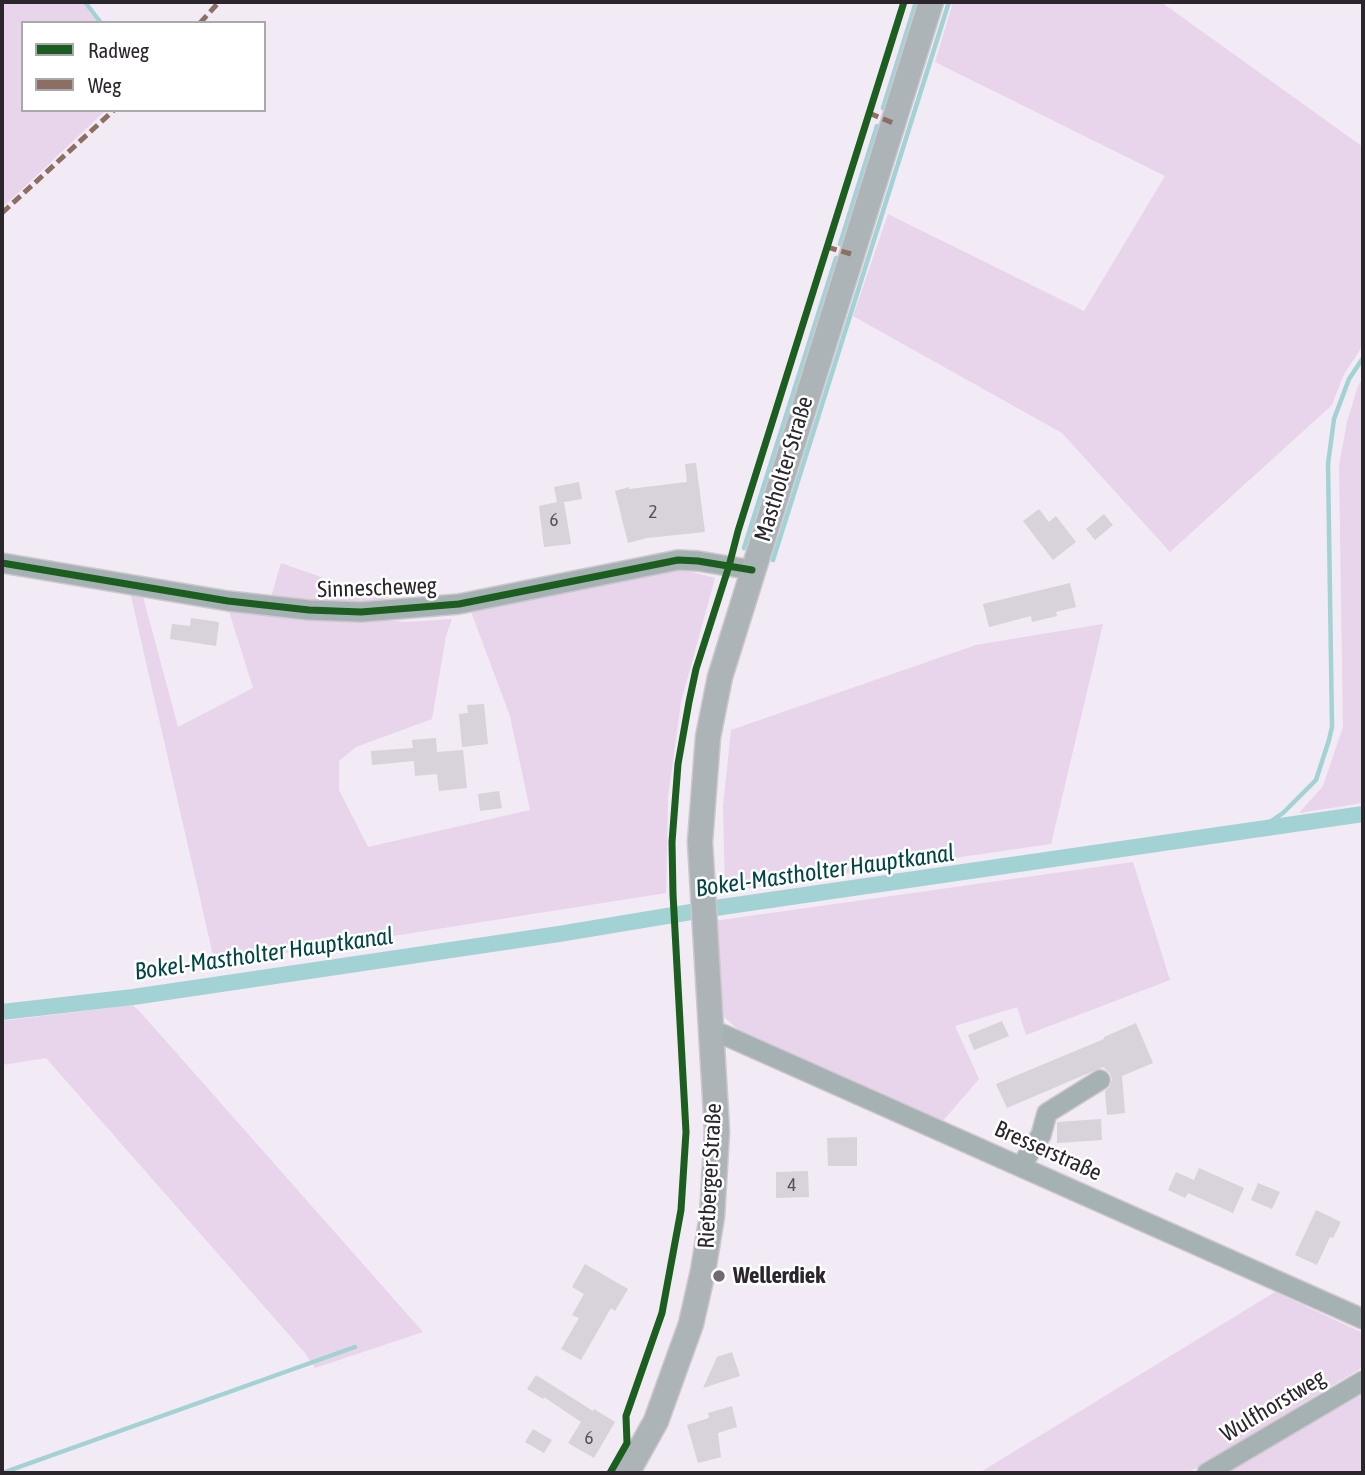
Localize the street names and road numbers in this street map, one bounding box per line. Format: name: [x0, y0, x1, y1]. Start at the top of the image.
street label: Mastholter Straße: [749, 393, 819, 545]
street label: Sinnescheweg: [317, 572, 437, 604]
street label: Rietberger Straße: [692, 1103, 728, 1249]
street label: Bresserstraße: [990, 1115, 1106, 1187]
street label: Wulfhorstweg: [1216, 1364, 1330, 1448]

